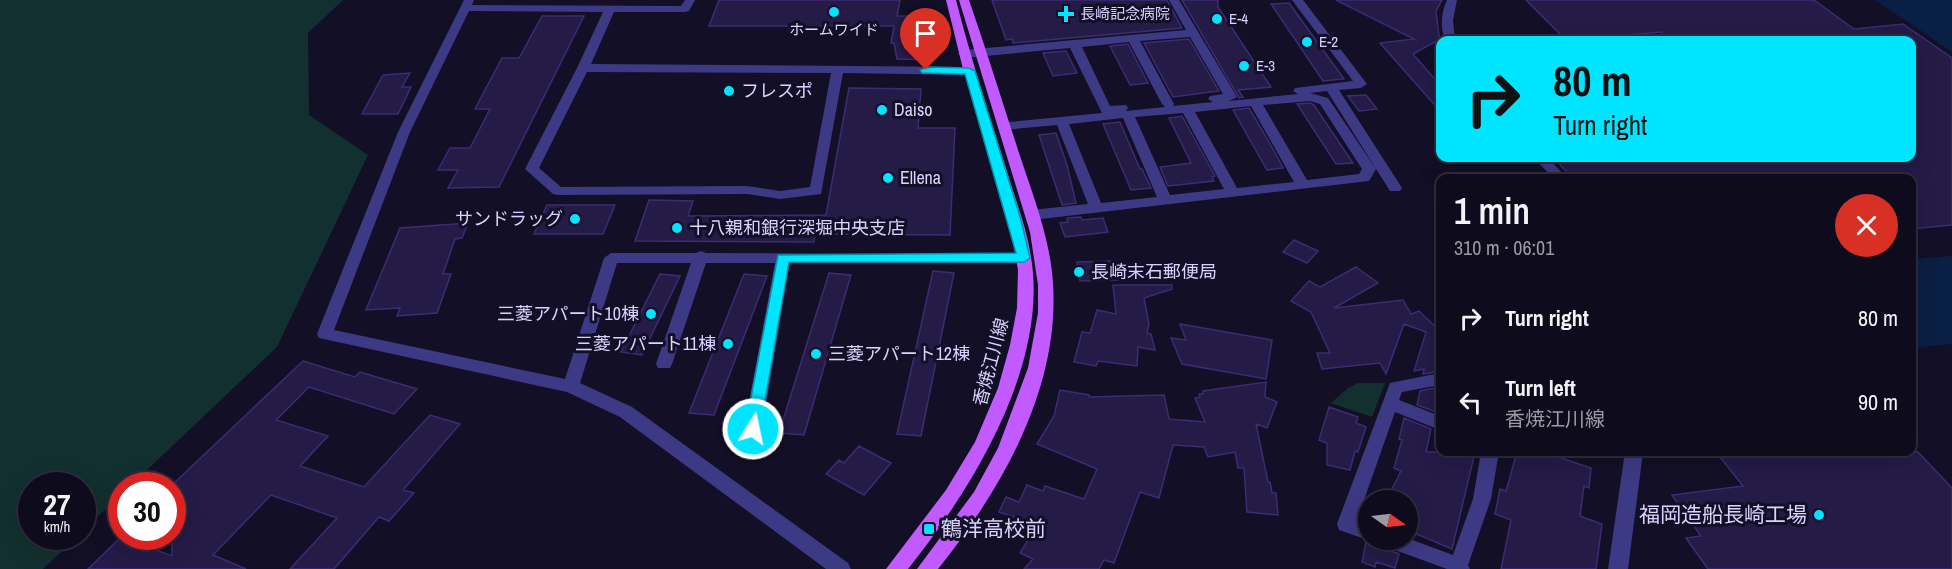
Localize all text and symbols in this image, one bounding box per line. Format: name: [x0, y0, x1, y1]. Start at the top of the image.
place label: 長崎記念病院: [1080, 3, 1170, 24]
marker: ホームワイド: [827, 5, 841, 19]
marker: 長崎記念病院: [1057, 5, 1075, 23]
pin: [900, 8, 951, 70]
place label: E-4: [1229, 8, 1248, 29]
marker: E-4: [1210, 12, 1224, 26]
icon: arrive: [909, 17, 942, 50]
place label: ホームワイド: [789, 19, 879, 40]
place label: E-2: [1319, 31, 1338, 52]
marker: E-2: [1300, 35, 1314, 49]
text: 80 m: [1553, 53, 1632, 109]
place label: E-3: [1256, 55, 1275, 76]
marker: E-3: [1237, 59, 1251, 73]
icon: right: [1454, 60, 1532, 138]
place label: フレスポ: [741, 78, 813, 103]
marker: フレスポ: [722, 84, 736, 98]
place label: Daiso: [894, 97, 933, 122]
marker: Daiso: [875, 103, 889, 117]
text: Turn right: [1553, 107, 1647, 143]
place label: Ellena: [900, 165, 941, 190]
marker: Ellena: [881, 171, 895, 185]
text: 1 min: [1454, 187, 1530, 235]
button: close: [1835, 194, 1898, 257]
place label: サンドラッグ: [455, 206, 563, 231]
marker: サンドラッグ: [568, 212, 582, 226]
place label: 十八親和銀行深堀中央支店: [689, 215, 905, 240]
marker: 十八親和銀行深堀中央支店: [670, 221, 684, 235]
text: 310 m · 06:01: [1454, 234, 1554, 261]
place label: 長崎末石郵便局: [1091, 259, 1217, 284]
marker: 長崎末石郵便局: [1072, 265, 1086, 279]
place label: 三菱アパート10棟: [497, 301, 639, 326]
icon: right: [1454, 302, 1487, 335]
text: Turn right: [1505, 303, 1589, 333]
text: 80 m: [1858, 303, 1898, 333]
marker: 三菱アパート10棟: [644, 307, 658, 321]
street label: 香焼江川線: [967, 315, 1014, 409]
place label: 三菱アパート11棟: [575, 331, 716, 356]
marker: 三菱アパート11棟: [721, 337, 735, 351]
place label: 三菱アパート12棟: [828, 341, 970, 366]
marker: 三菱アパート12棟: [809, 347, 823, 361]
text: Turn left: [1505, 373, 1576, 403]
icon: left: [1454, 386, 1487, 419]
text: 90 m: [1858, 387, 1898, 417]
position arrow: [721, 397, 785, 461]
text: 香焼江川線: [1505, 405, 1605, 432]
speed limit sign: 30: [108, 472, 186, 550]
text: 27: [43, 484, 71, 524]
north arrow: [1358, 490, 1418, 550]
map controls: [1358, 490, 1418, 550]
place label: 福岡造船長崎工場: [1639, 500, 1807, 529]
marker: 福岡造船長崎工場: [1812, 508, 1826, 522]
place label: 鶴洋高校前: [941, 514, 1046, 543]
text: km/h: [44, 516, 70, 537]
marker: 鶴洋高校前: [922, 522, 936, 536]

